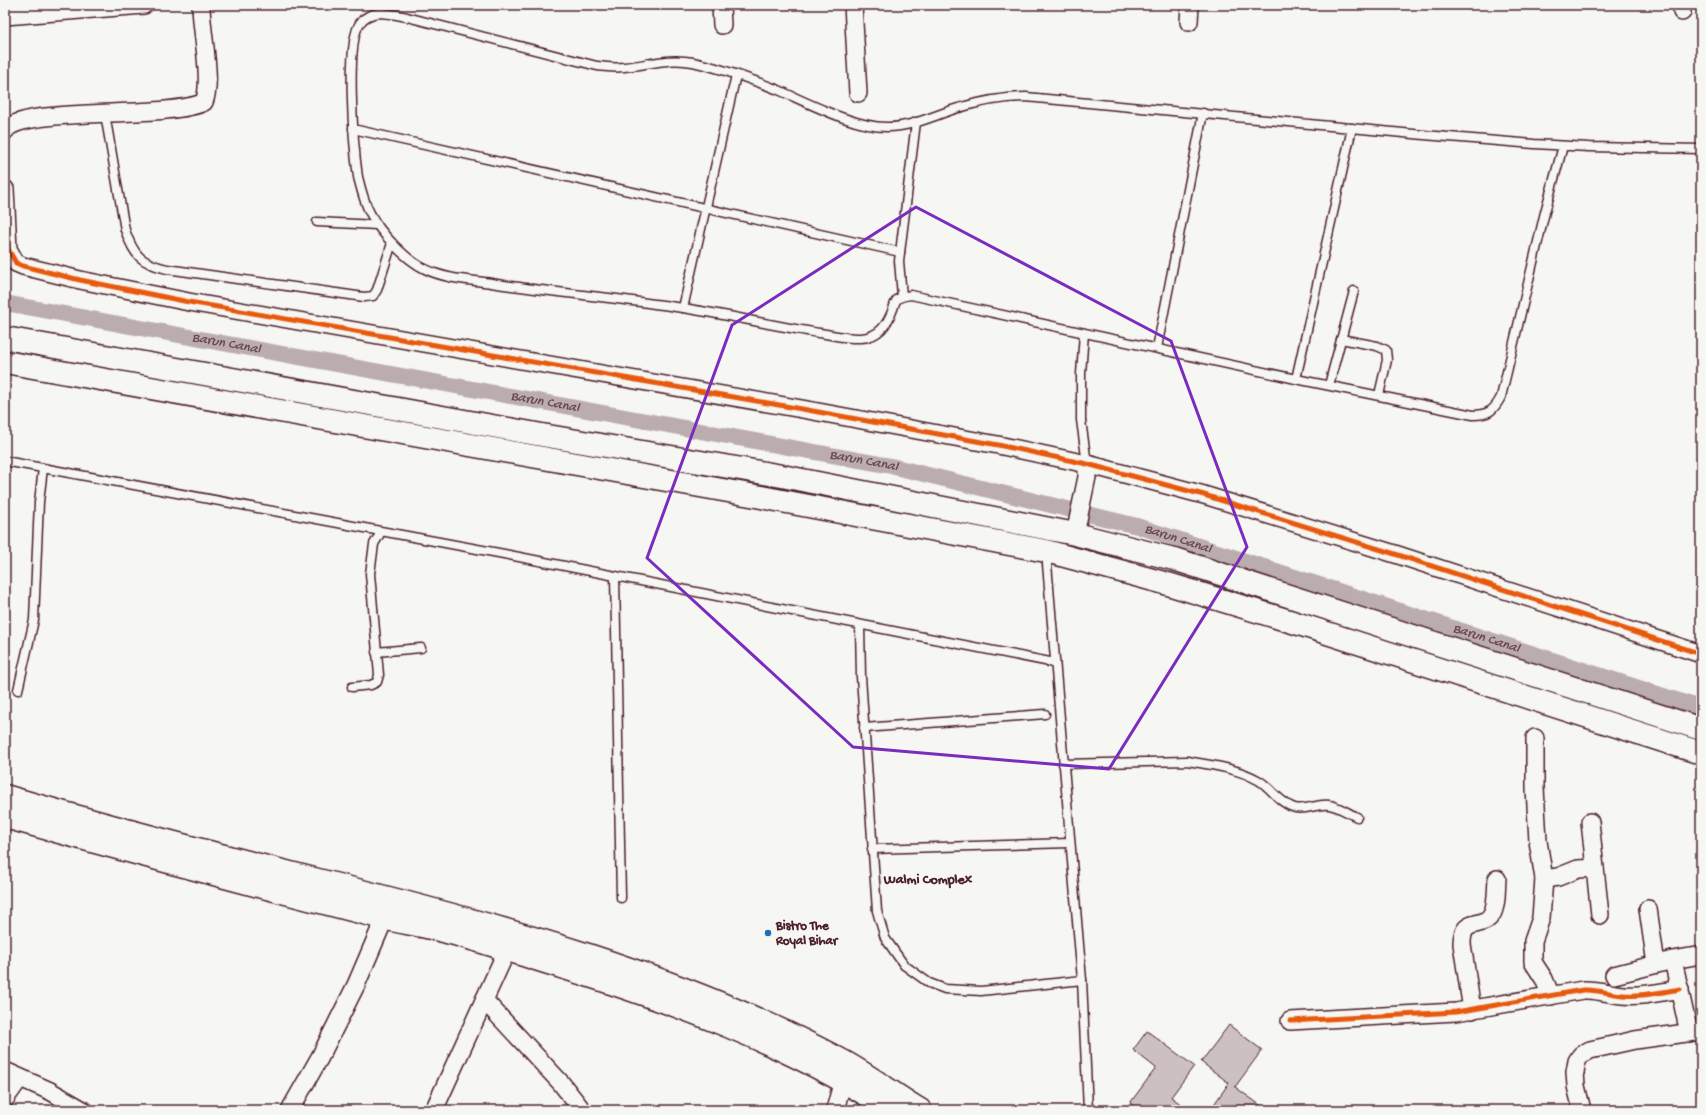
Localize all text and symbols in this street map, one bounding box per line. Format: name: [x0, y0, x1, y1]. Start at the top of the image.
water label: Barun Canal: [191, 329, 263, 359]
water label: Barun Canal: [509, 388, 581, 417]
water label: Barun Canal: [828, 446, 901, 476]
water label: Barun Canal: [1142, 520, 1214, 558]
water label: Barun Canal: [1451, 620, 1523, 658]
district label: Walmi Complex: [883, 872, 973, 889]
place label: Bistro The Royal Bihar: [775, 919, 839, 949]
marker: Bistro The Royal Bihar: [763, 928, 773, 938]

